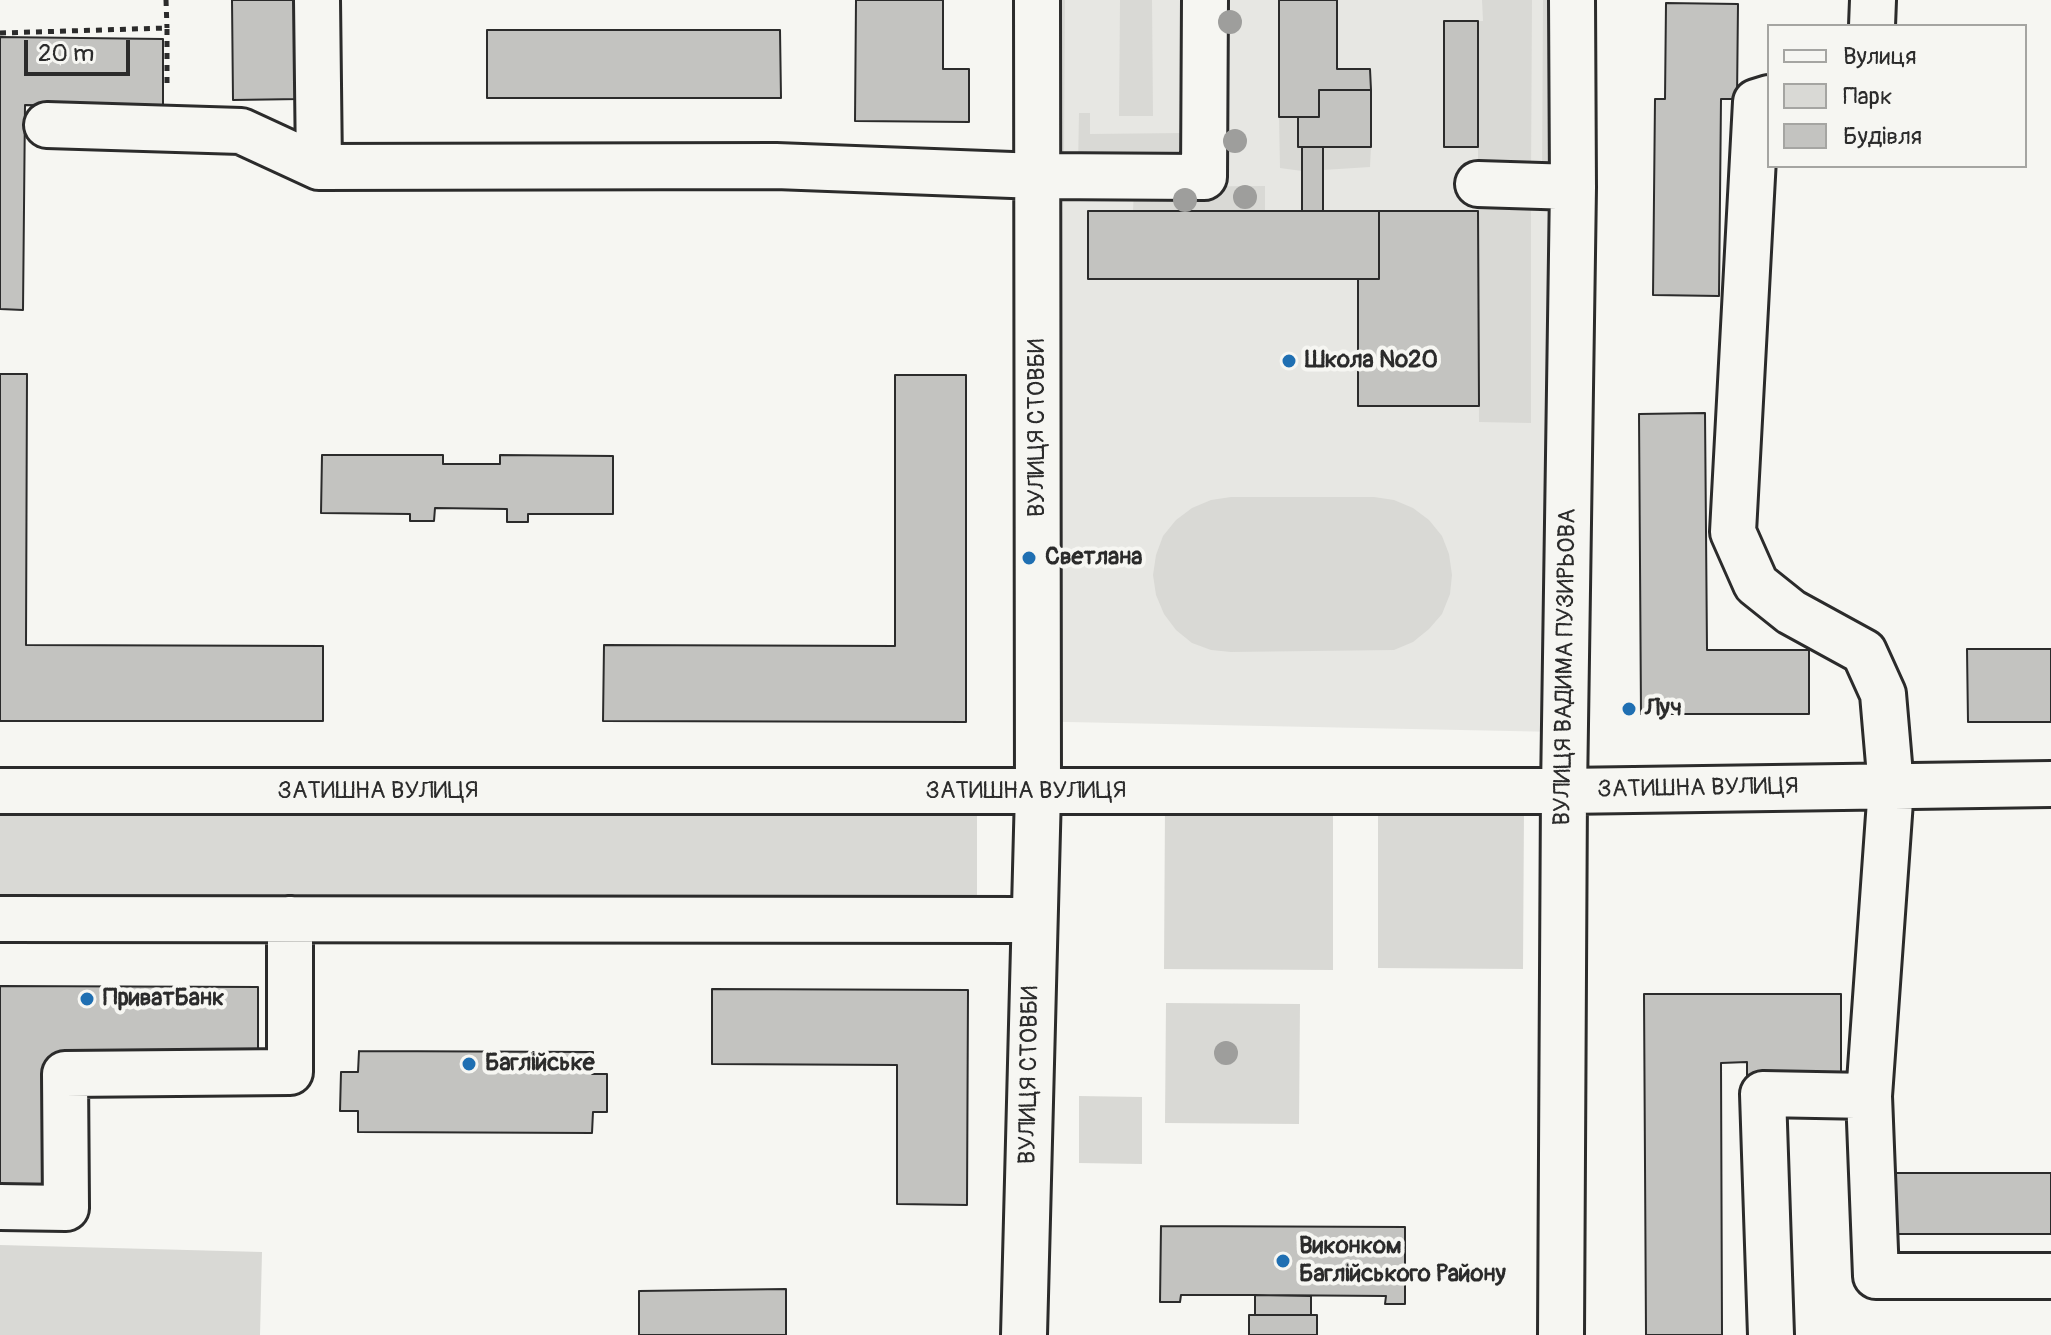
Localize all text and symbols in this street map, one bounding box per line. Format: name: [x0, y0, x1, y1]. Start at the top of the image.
scale bar: [28, 24, 134, 74]
legend: [1767, 24, 2027, 168]
text: 20 m: [38, 39, 94, 68]
text: Вулиця: [1843, 42, 1916, 71]
text: Парк: [1843, 82, 1892, 111]
text: Будівля: [1843, 122, 1922, 151]
street label: ВУЛИЦЯ СТОВБИ: [1024, 339, 1052, 517]
place label: Школа №20: [1305, 347, 1438, 375]
marker: Школа №20: [1280, 352, 1298, 370]
street label: ВУЛИЦЯ ВАДИМА ПУЗИРЬОВА: [1549, 508, 1583, 826]
place label: Светлана: [1045, 544, 1142, 572]
marker: Светлана: [1020, 549, 1038, 567]
place label: Луч: [1645, 695, 1682, 723]
marker: Луч: [1620, 700, 1638, 718]
street label: ЗАТИШНА ВУЛИЦЯ: [1597, 773, 1799, 805]
street label: ЗАТИШНА ВУЛИЦЯ: [277, 778, 479, 806]
street label: ЗАТИШНА ВУЛИЦЯ: [925, 778, 1127, 806]
place label: ПриватБанк: [103, 985, 224, 1013]
street label: ВУЛИЦЯ СТОВБИ: [1014, 985, 1046, 1165]
marker: ПриватБанк: [78, 990, 96, 1008]
place label: Баглійське: [485, 1050, 595, 1078]
marker: Баглійське: [460, 1055, 478, 1073]
place label: Виконком Баглійського Району: [1299, 1233, 1506, 1289]
marker: Виконком Баглійського Району: [1274, 1252, 1292, 1270]

